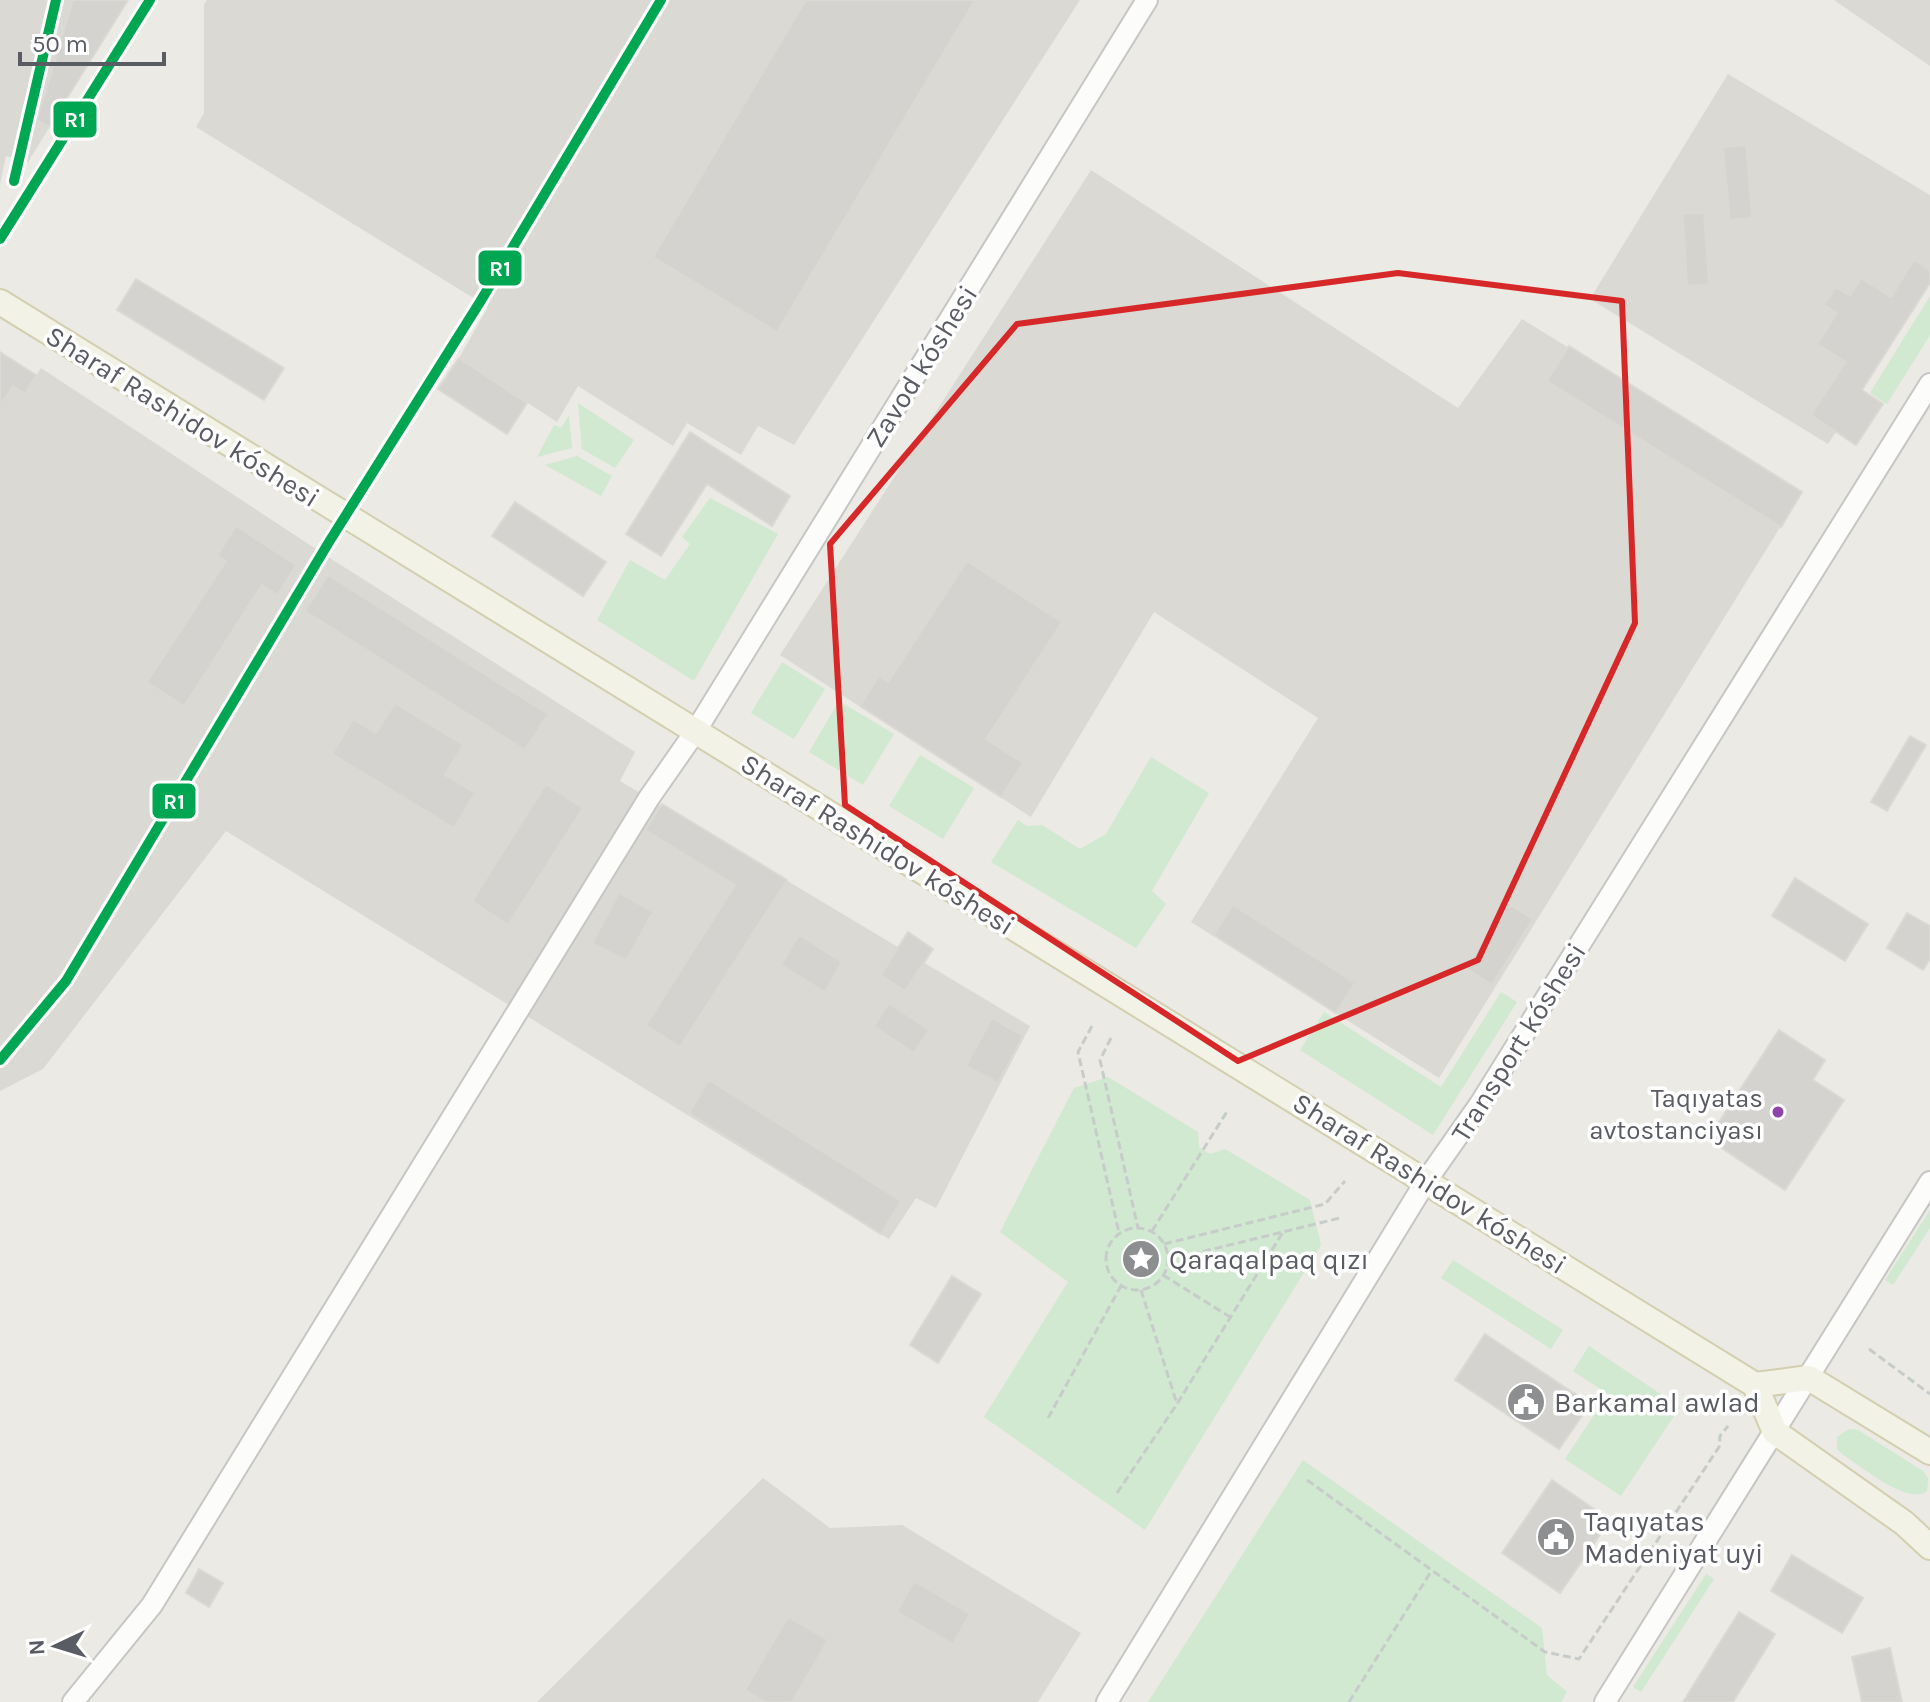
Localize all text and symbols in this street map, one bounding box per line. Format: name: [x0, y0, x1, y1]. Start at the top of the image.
scale bar: [20, 16, 164, 66]
text: 50 m: [32, 30, 88, 58]
line badge: R1: [52, 100, 98, 139]
text: R1: [64, 107, 86, 133]
line badge: R1: [477, 249, 523, 287]
text: R1: [489, 256, 511, 282]
street label: Zavod kóshesi: [858, 279, 984, 453]
street label: Sharaf Rashidov kóshesi: [40, 319, 326, 514]
street label: Sharaf Rashidov kóshesi: [735, 747, 1021, 942]
line badge: R1: [151, 782, 197, 820]
text: R1: [163, 789, 185, 815]
street label: Transport kóshesi: [1444, 937, 1593, 1148]
place label: Taqıyatas avtostanciyası: [1589, 1083, 1763, 1146]
street label: Sharaf Rashidov kóshesi: [1287, 1086, 1573, 1281]
marker: Taqıyatas avtostanciyası: [1770, 1104, 1786, 1120]
place icon: Qaraqalpaq qızı: [1120, 1238, 1162, 1280]
place label: Qaraqalpaq qızı: [1169, 1243, 1369, 1276]
public building icon: Barkamal awlad: [1505, 1381, 1547, 1423]
place label: Barkamal awlad: [1554, 1386, 1760, 1419]
place label: Taqıyatas Madeniyat uyi: [1584, 1505, 1763, 1570]
public building icon: Taqıyatas Madeniyat uyi: [1535, 1516, 1577, 1558]
north arrow: [16, 1606, 96, 1686]
text: N: [24, 1639, 51, 1656]

